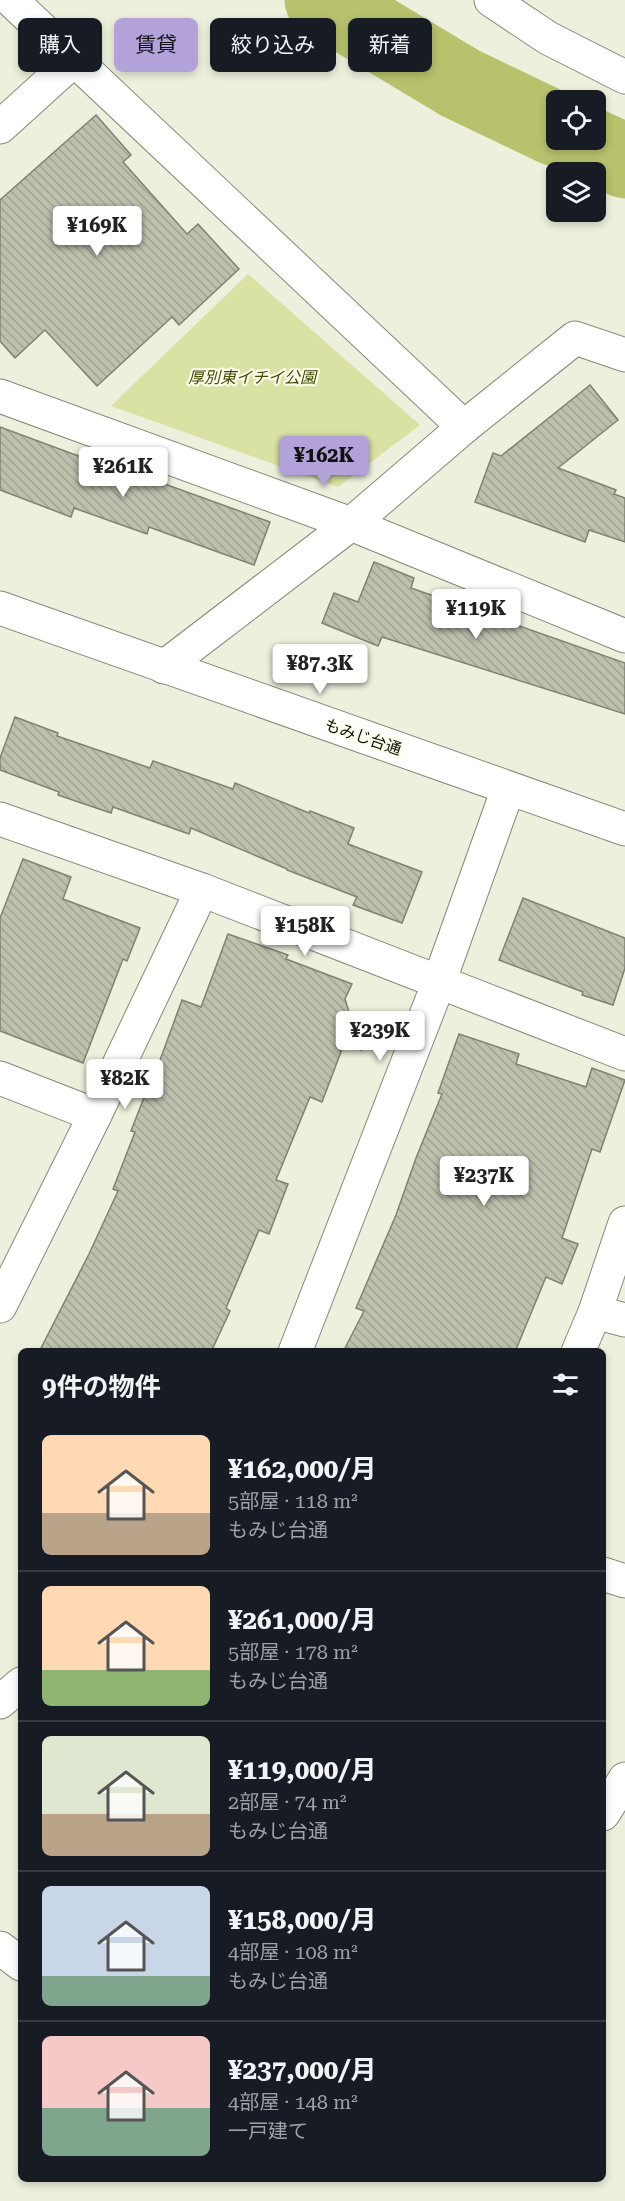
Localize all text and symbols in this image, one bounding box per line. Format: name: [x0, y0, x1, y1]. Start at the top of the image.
chip: 購入: [18, 18, 102, 72]
chip: 賃貸: [114, 18, 198, 72]
chip: 絞り込み: [210, 18, 336, 72]
chip: 新着: [348, 18, 432, 72]
map controls: [546, 90, 606, 222]
button: locate: [546, 90, 606, 150]
button: layers: [546, 162, 606, 222]
pin: ¥169K: [55, 206, 139, 257]
text: ¥169K: [67, 213, 127, 237]
park label: 厚別東イチイ公園: [188, 368, 318, 387]
pin: ¥162K: [282, 436, 366, 487]
text: ¥162K: [294, 443, 354, 467]
pin: ¥261K: [81, 447, 165, 498]
text: ¥261K: [93, 454, 153, 478]
pin: ¥119K: [434, 589, 518, 640]
text: ¥119K: [446, 596, 506, 620]
pin: ¥87.3K: [271, 644, 369, 695]
text: ¥87.3K: [287, 651, 353, 675]
street label: もみじ台通: [322, 715, 404, 759]
pin: ¥158K: [263, 906, 347, 957]
text: ¥158K: [275, 913, 335, 937]
pin: ¥239K: [338, 1011, 422, 1062]
text: ¥239K: [350, 1018, 410, 1042]
pin: ¥82K: [89, 1059, 161, 1110]
text: ¥82K: [100, 1066, 150, 1090]
pin: ¥237K: [442, 1156, 526, 1207]
text: ¥237K: [454, 1163, 514, 1187]
icon: filters: [549, 1368, 582, 1401]
text: 9件の物件: [42, 1372, 161, 1402]
text: ¥162,000/月: [228, 1454, 376, 1484]
icon: home: [90, 1459, 162, 1531]
text: 5部屋 · 118 m²: [228, 1489, 358, 1513]
text: もみじ台通: [228, 1518, 328, 1542]
text: ¥261,000/月: [228, 1605, 376, 1635]
icon: home: [90, 1610, 162, 1682]
text: 5部屋 · 178 m²: [228, 1640, 358, 1664]
text: もみじ台通: [228, 1669, 328, 1693]
text: ¥119,000/月: [228, 1755, 376, 1785]
icon: home: [90, 1760, 162, 1832]
text: 2部屋 · 74 m²: [228, 1790, 347, 1814]
text: もみじ台通: [228, 1819, 328, 1843]
text: ¥158,000/月: [228, 1905, 376, 1935]
icon: home: [90, 1910, 162, 1982]
text: 4部屋 · 108 m²: [228, 1940, 358, 1964]
text: もみじ台通: [228, 1969, 328, 1993]
text: ¥237,000/月: [228, 2055, 376, 2085]
icon: home: [90, 2060, 162, 2132]
text: 4部屋 · 148 m²: [228, 2090, 358, 2114]
text: 一戸建て: [228, 2119, 308, 2143]

